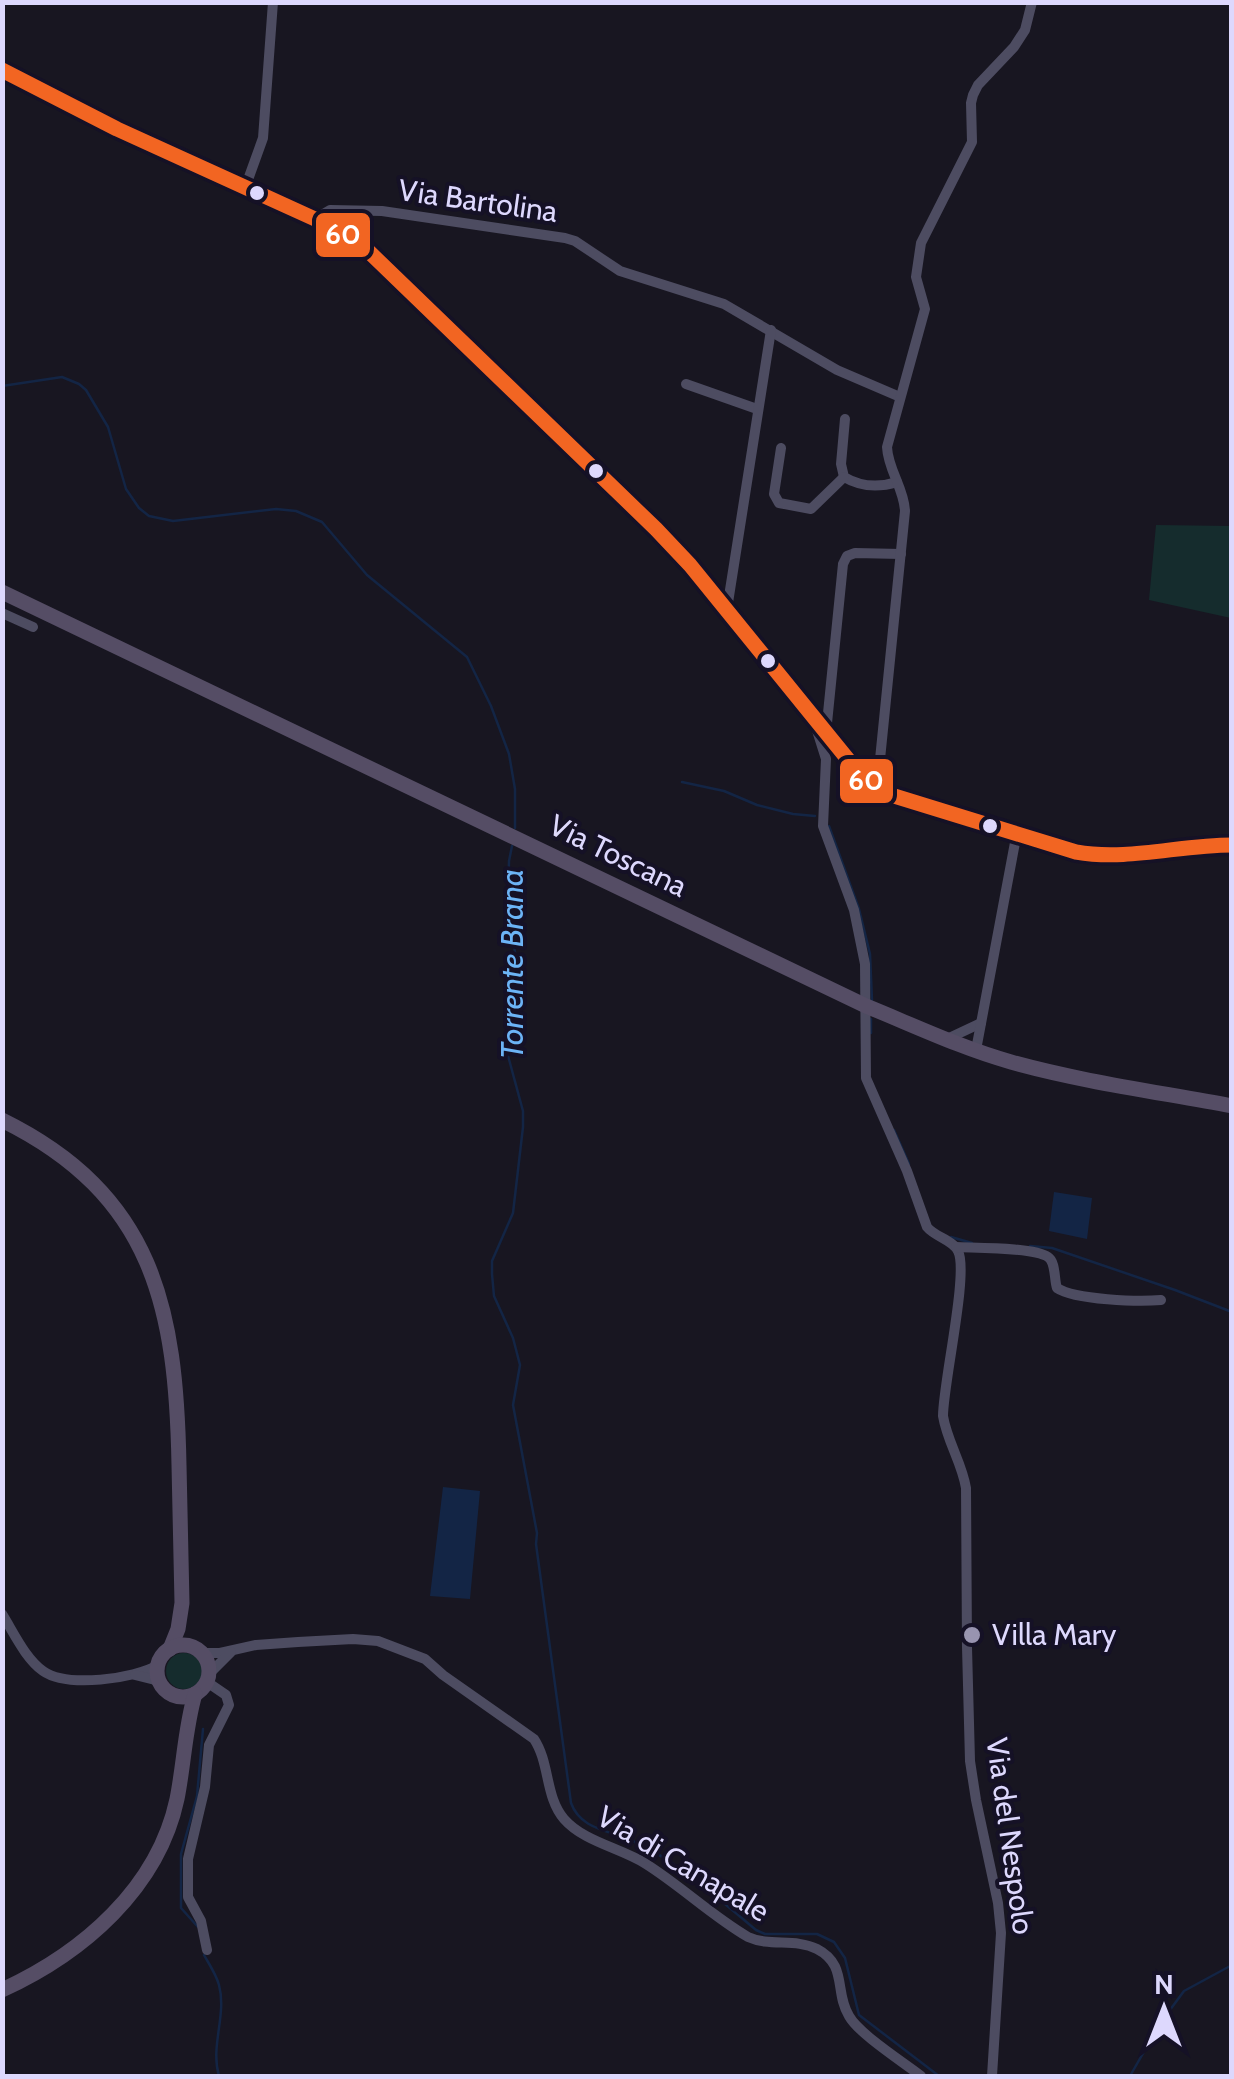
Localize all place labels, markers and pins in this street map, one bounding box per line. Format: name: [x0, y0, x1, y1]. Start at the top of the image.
unlabelled marker: [247, 183, 267, 203]
unlabelled marker: [586, 461, 606, 481]
unlabelled marker: [758, 651, 778, 671]
unlabelled marker: [980, 816, 1000, 836]
place label: Villa Mary: [992, 1616, 1117, 1653]
marker: Villa Mary: [961, 1624, 983, 1646]

